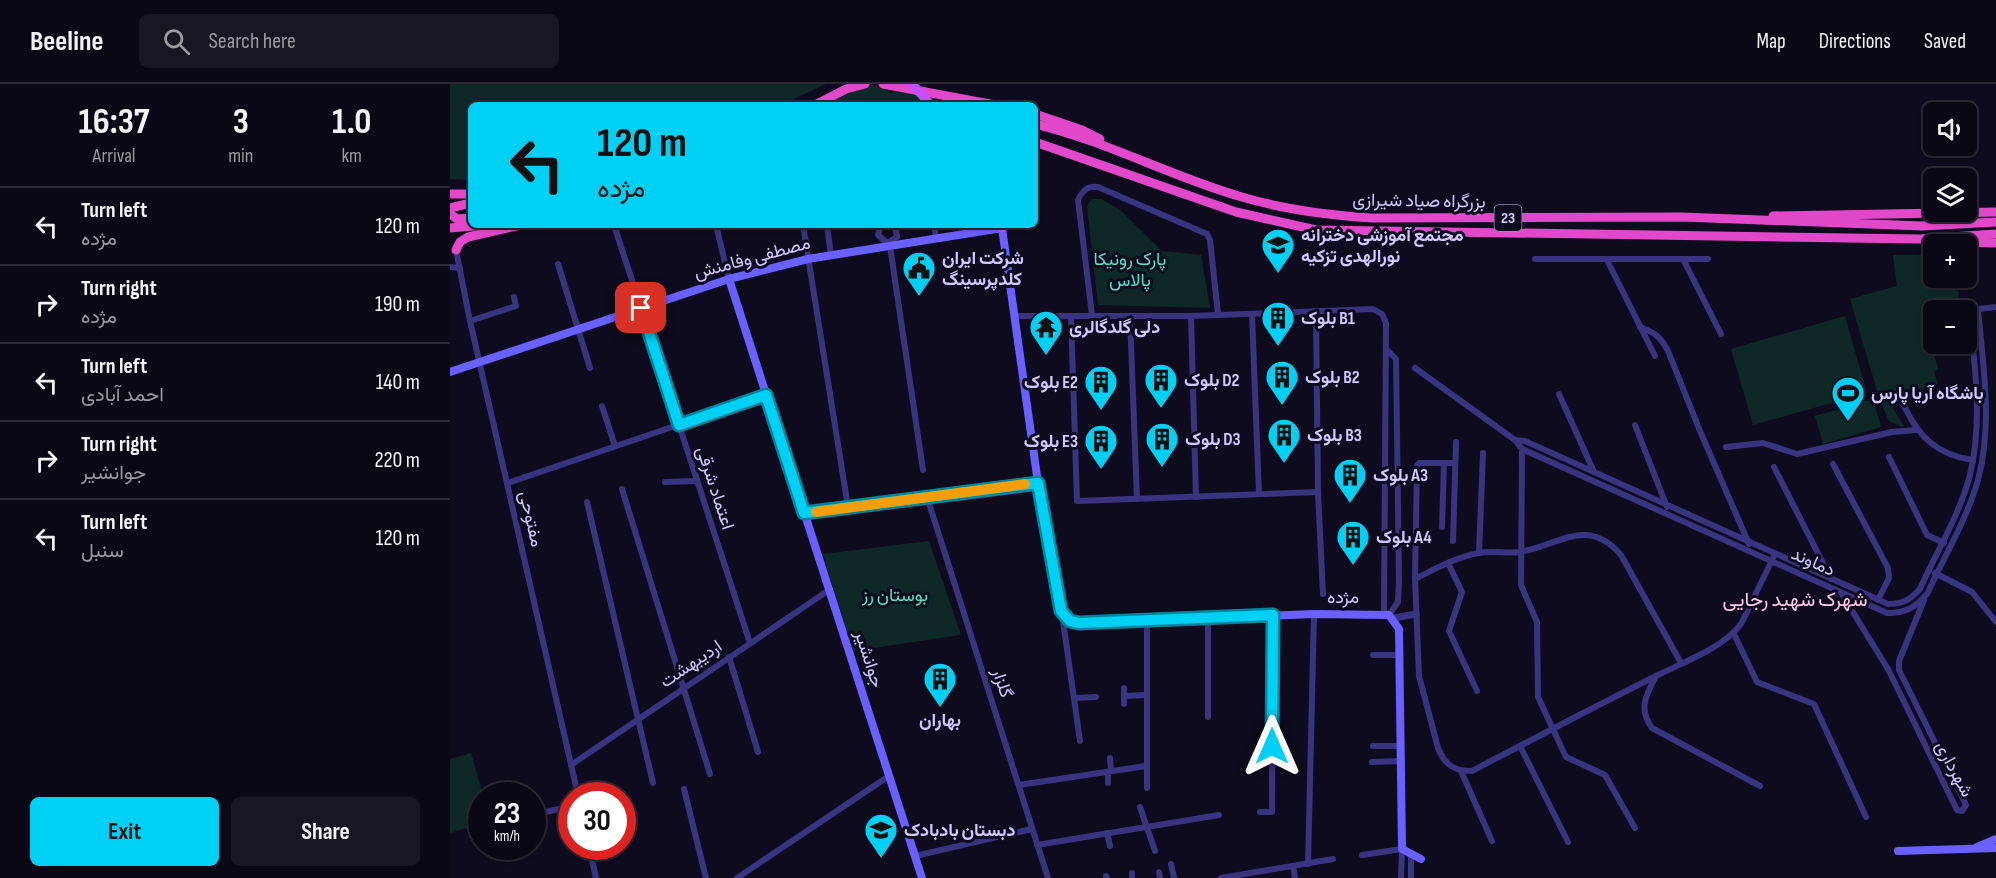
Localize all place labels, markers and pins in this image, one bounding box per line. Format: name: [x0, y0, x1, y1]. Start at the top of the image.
place label: مجتمع آموزشی دخترانه نورالهدی تزکیه: [1301, 225, 1464, 267]
school or university icon: مجتمع آموزشی دخترانه نورالهدی تزکیه: [1260, 227, 1296, 274]
place label: شرکت ایران کلدپرسینگ: [942, 248, 1024, 291]
public building icon: شرکت ایران کلدپرسینگ: [901, 250, 937, 297]
pin: [615, 282, 666, 333]
building icon: بلوک B1: [1260, 300, 1296, 347]
place label: بلوک B1: [1301, 308, 1355, 329]
temple icon: دلی گلدگالری: [1028, 309, 1064, 356]
place label: دلی گلدگالری: [1069, 317, 1160, 338]
building icon: بلوک B2: [1264, 359, 1300, 406]
building icon: بلوک D2: [1143, 362, 1179, 409]
building icon: بلوک E2: [1083, 364, 1119, 411]
place label: بلوک B2: [1305, 367, 1360, 388]
place label: بلوک D2: [1184, 370, 1240, 391]
place label: بلوک E2: [1024, 372, 1078, 393]
sports icon: باشگاه آریا پارس: [1830, 375, 1866, 422]
place label: باشگاه آریا پارس: [1871, 383, 1984, 405]
building icon: بلوک B3: [1266, 417, 1302, 464]
building icon: بلوک D3: [1144, 421, 1180, 468]
building icon: بلوک E3: [1083, 423, 1119, 470]
place label: بلوک B3: [1307, 425, 1362, 446]
place label: بلوک D3: [1185, 429, 1241, 450]
place label: بلوک E3: [1024, 431, 1078, 452]
building icon: بلوک A3: [1332, 457, 1368, 504]
place label: بلوک A3: [1373, 465, 1428, 486]
building icon: بلوک A4: [1335, 519, 1371, 566]
place label: بلوک A4: [1376, 527, 1432, 548]
building icon: بهاران: [922, 661, 958, 708]
place label: بهاران: [919, 710, 961, 731]
school or university icon: دبستان بادبادک: [863, 812, 899, 859]
place label: دبستان بادبادک: [904, 820, 1016, 841]

